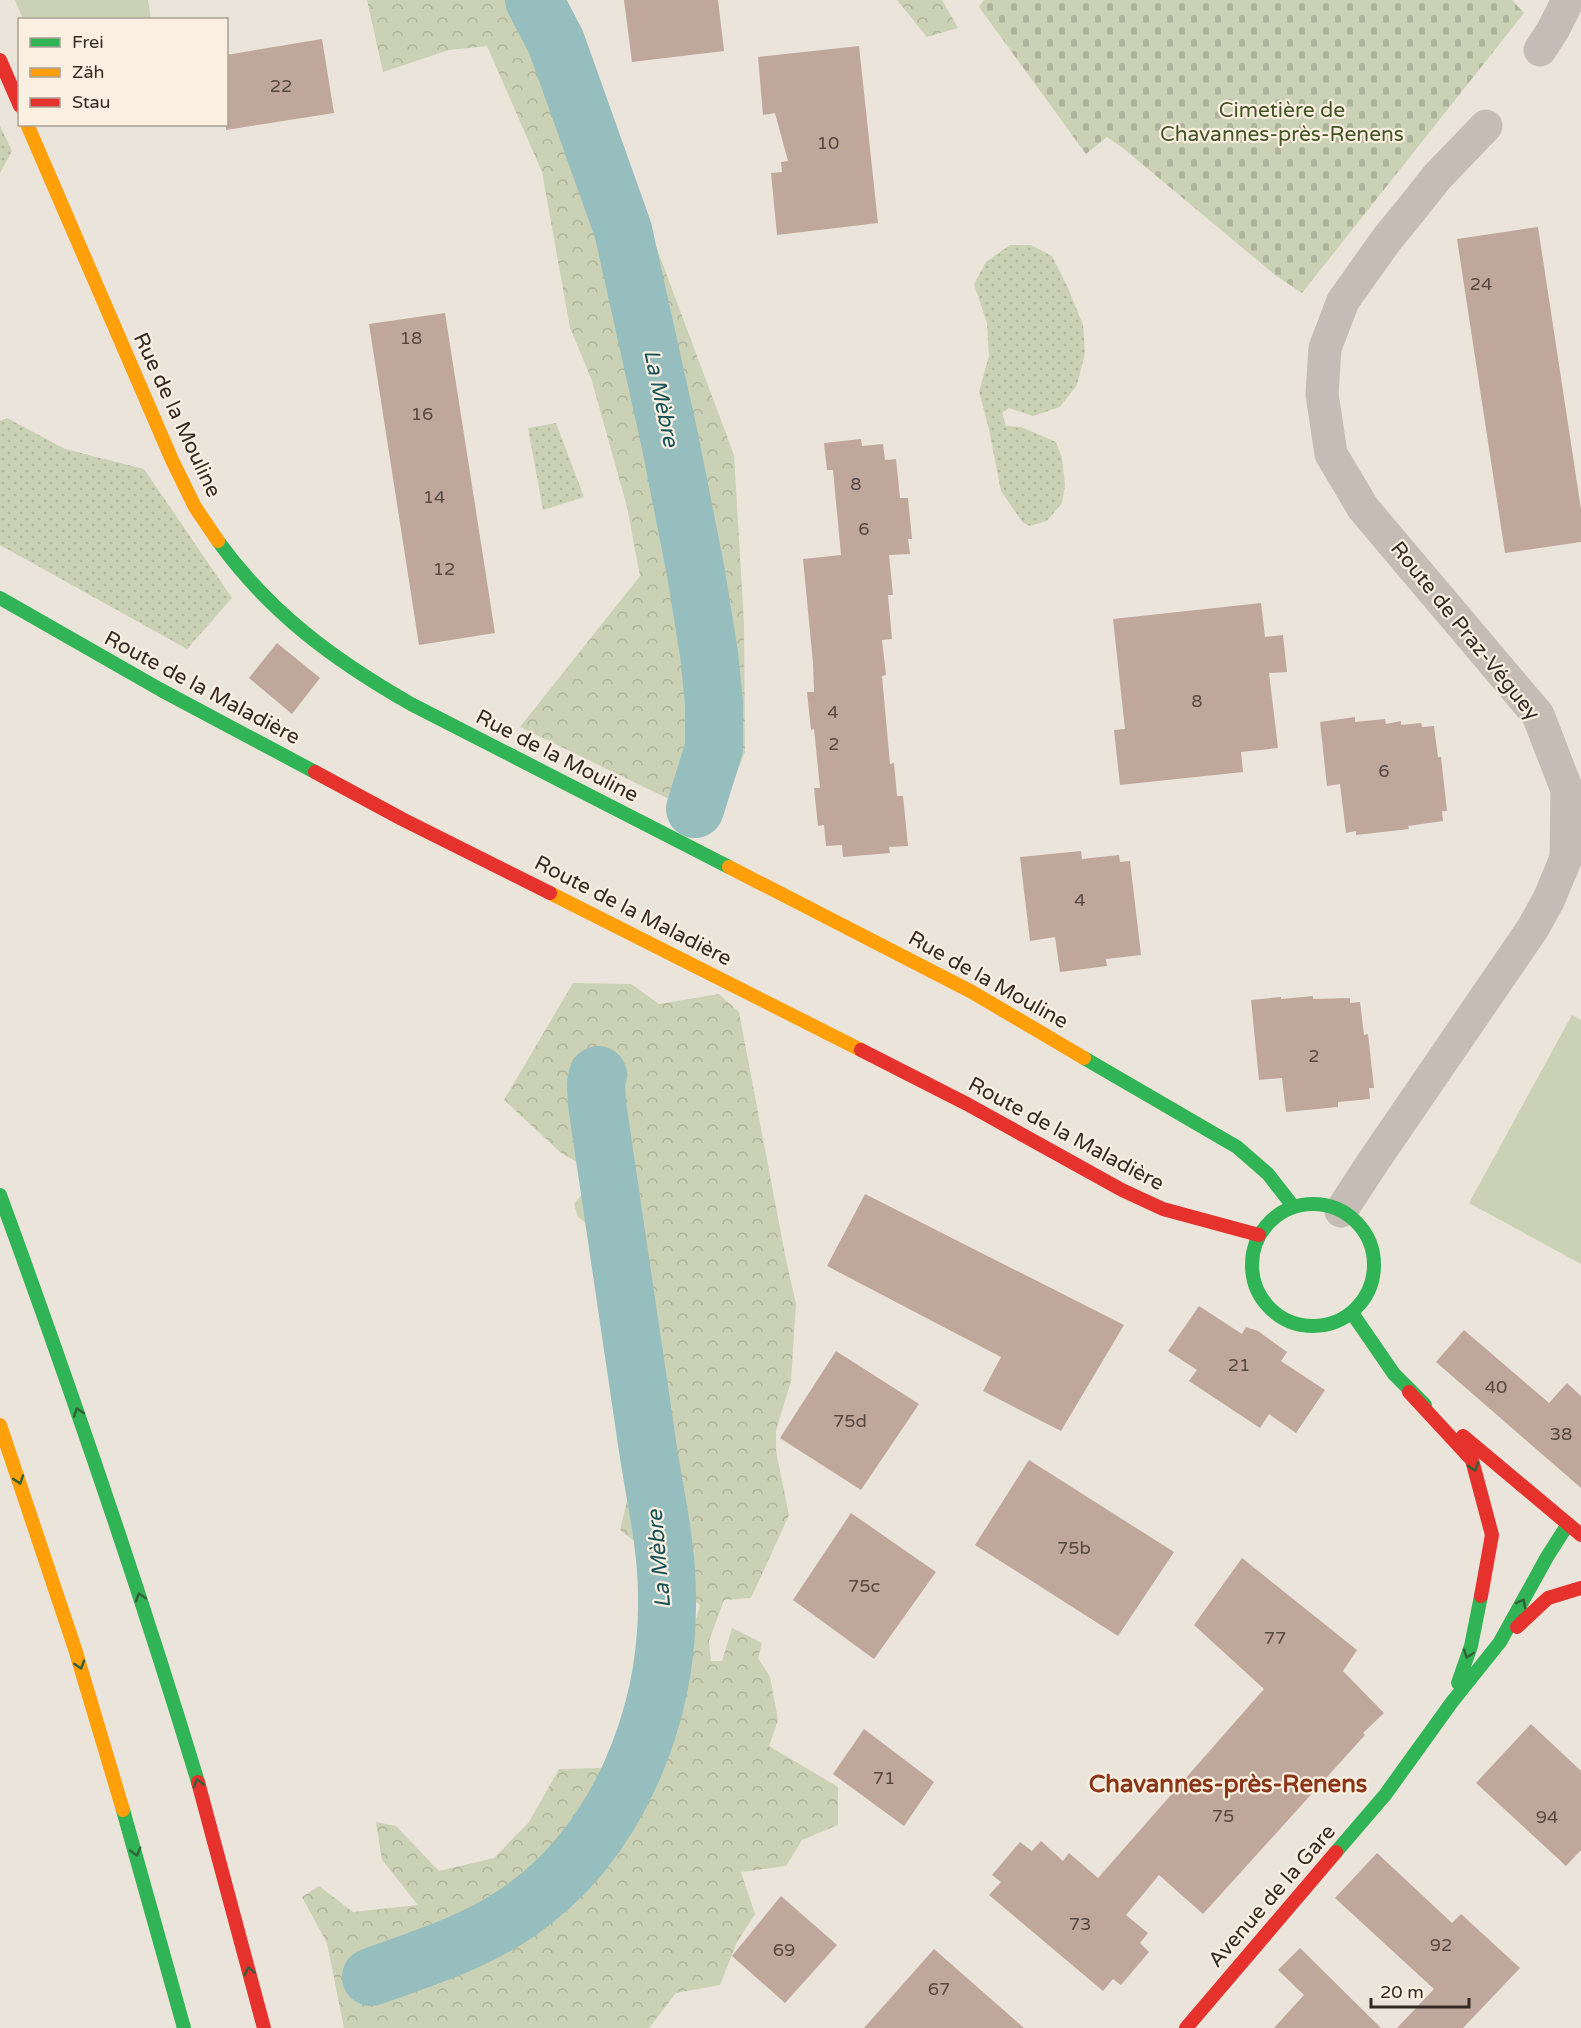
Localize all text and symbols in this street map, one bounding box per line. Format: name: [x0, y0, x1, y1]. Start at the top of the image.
legend: [18, 18, 228, 126]
text: Frei: [72, 31, 104, 53]
text: Zäh: [72, 61, 105, 83]
house number: 22: [270, 75, 292, 97]
text: Stau: [72, 91, 111, 113]
park label: Cimetière de Chavannes-près-Renens: [1160, 98, 1404, 147]
house number: 10: [817, 132, 839, 154]
house number: 24: [1470, 273, 1492, 295]
house number: 18: [400, 327, 422, 349]
street label: Rue de la Mouline: [128, 329, 226, 501]
water label: La Mèbre: [638, 347, 684, 450]
house number: 16: [411, 403, 433, 425]
house number: 8: [850, 473, 862, 495]
house number: 14: [423, 486, 445, 508]
house number: 6: [858, 518, 870, 540]
street label: Route de Praz-Véguey: [1385, 537, 1545, 725]
house number: 12: [433, 558, 455, 580]
street label: Route de la Maladière: [100, 626, 304, 750]
house number: 8: [1191, 690, 1203, 712]
house number: 4: [827, 701, 839, 723]
street label: Rue de la Mouline: [472, 704, 642, 808]
house number: 2: [828, 733, 840, 755]
house number: 6: [1378, 760, 1390, 782]
street label: Route de la Maladière: [530, 850, 736, 972]
house number: 4: [1074, 889, 1086, 911]
street label: Rue de la Mouline: [904, 926, 1072, 1034]
house number: 2: [1308, 1045, 1320, 1067]
street label: Route de la Maladière: [964, 1072, 1168, 1196]
house number: 21: [1228, 1354, 1250, 1376]
house number: 40: [1485, 1376, 1507, 1398]
one-way arrow: [73, 1407, 86, 1418]
house number: 75d: [833, 1410, 867, 1432]
house number: 38: [1550, 1423, 1572, 1445]
one-way arrow: [1466, 1462, 1479, 1472]
one-way arrow: [12, 1474, 25, 1485]
water label: La Mèbre: [642, 1507, 676, 1609]
house number: 75b: [1057, 1537, 1091, 1559]
house number: 75c: [848, 1575, 880, 1597]
one-way arrow: [135, 1592, 147, 1603]
one-way arrow: [1515, 1598, 1526, 1609]
house number: 77: [1264, 1627, 1286, 1649]
one-way arrow: [1463, 1648, 1475, 1659]
one-way arrow: [73, 1659, 85, 1670]
house number: 71: [873, 1767, 895, 1789]
district label: Chavannes-près-Renens: [1089, 1770, 1367, 1799]
one-way arrow: [193, 1778, 205, 1789]
house number: 75: [1212, 1805, 1234, 1827]
house number: 94: [1536, 1806, 1558, 1828]
street label: Avenue de la Gare: [1203, 1819, 1341, 1973]
one-way arrow: [129, 1846, 141, 1857]
house number: 73: [1069, 1913, 1091, 1935]
house number: 92: [1430, 1934, 1452, 1956]
house number: 69: [773, 1939, 795, 1961]
one-way arrow: [244, 1967, 257, 1977]
scale bar: [1371, 1971, 1468, 2009]
house number: 67: [928, 1978, 950, 2000]
text: 20 m: [1380, 1981, 1424, 2003]

